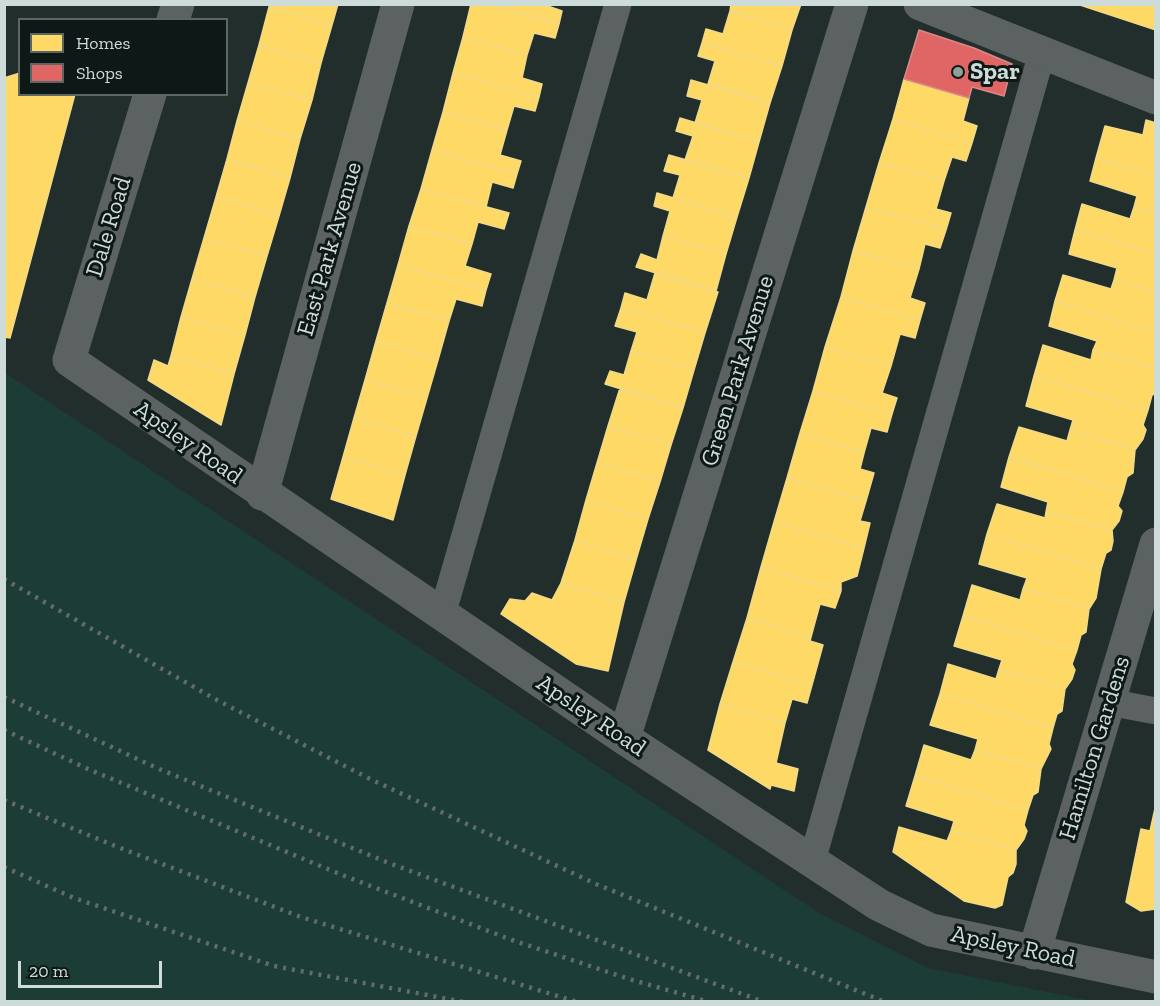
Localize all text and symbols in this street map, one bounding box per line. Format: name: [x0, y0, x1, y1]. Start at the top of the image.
legend: [18, 18, 228, 96]
text: Homes: [76, 32, 130, 54]
place label: Spar: [970, 58, 1020, 86]
text: Shops: [76, 62, 123, 84]
marker: Spar: [951, 65, 965, 79]
street label: East Park Avenue: [291, 159, 369, 339]
street label: Dale Road: [80, 173, 138, 281]
street label: Green Park Avenue: [695, 272, 781, 470]
street label: Apsley Road: [128, 395, 248, 491]
street label: Hamilton Gardens: [1053, 653, 1137, 843]
street label: Apsley Road: [531, 669, 651, 763]
street label: Apsley Road: [949, 920, 1077, 974]
scale bar: [21, 949, 165, 987]
text: 20 m: [29, 960, 68, 982]

